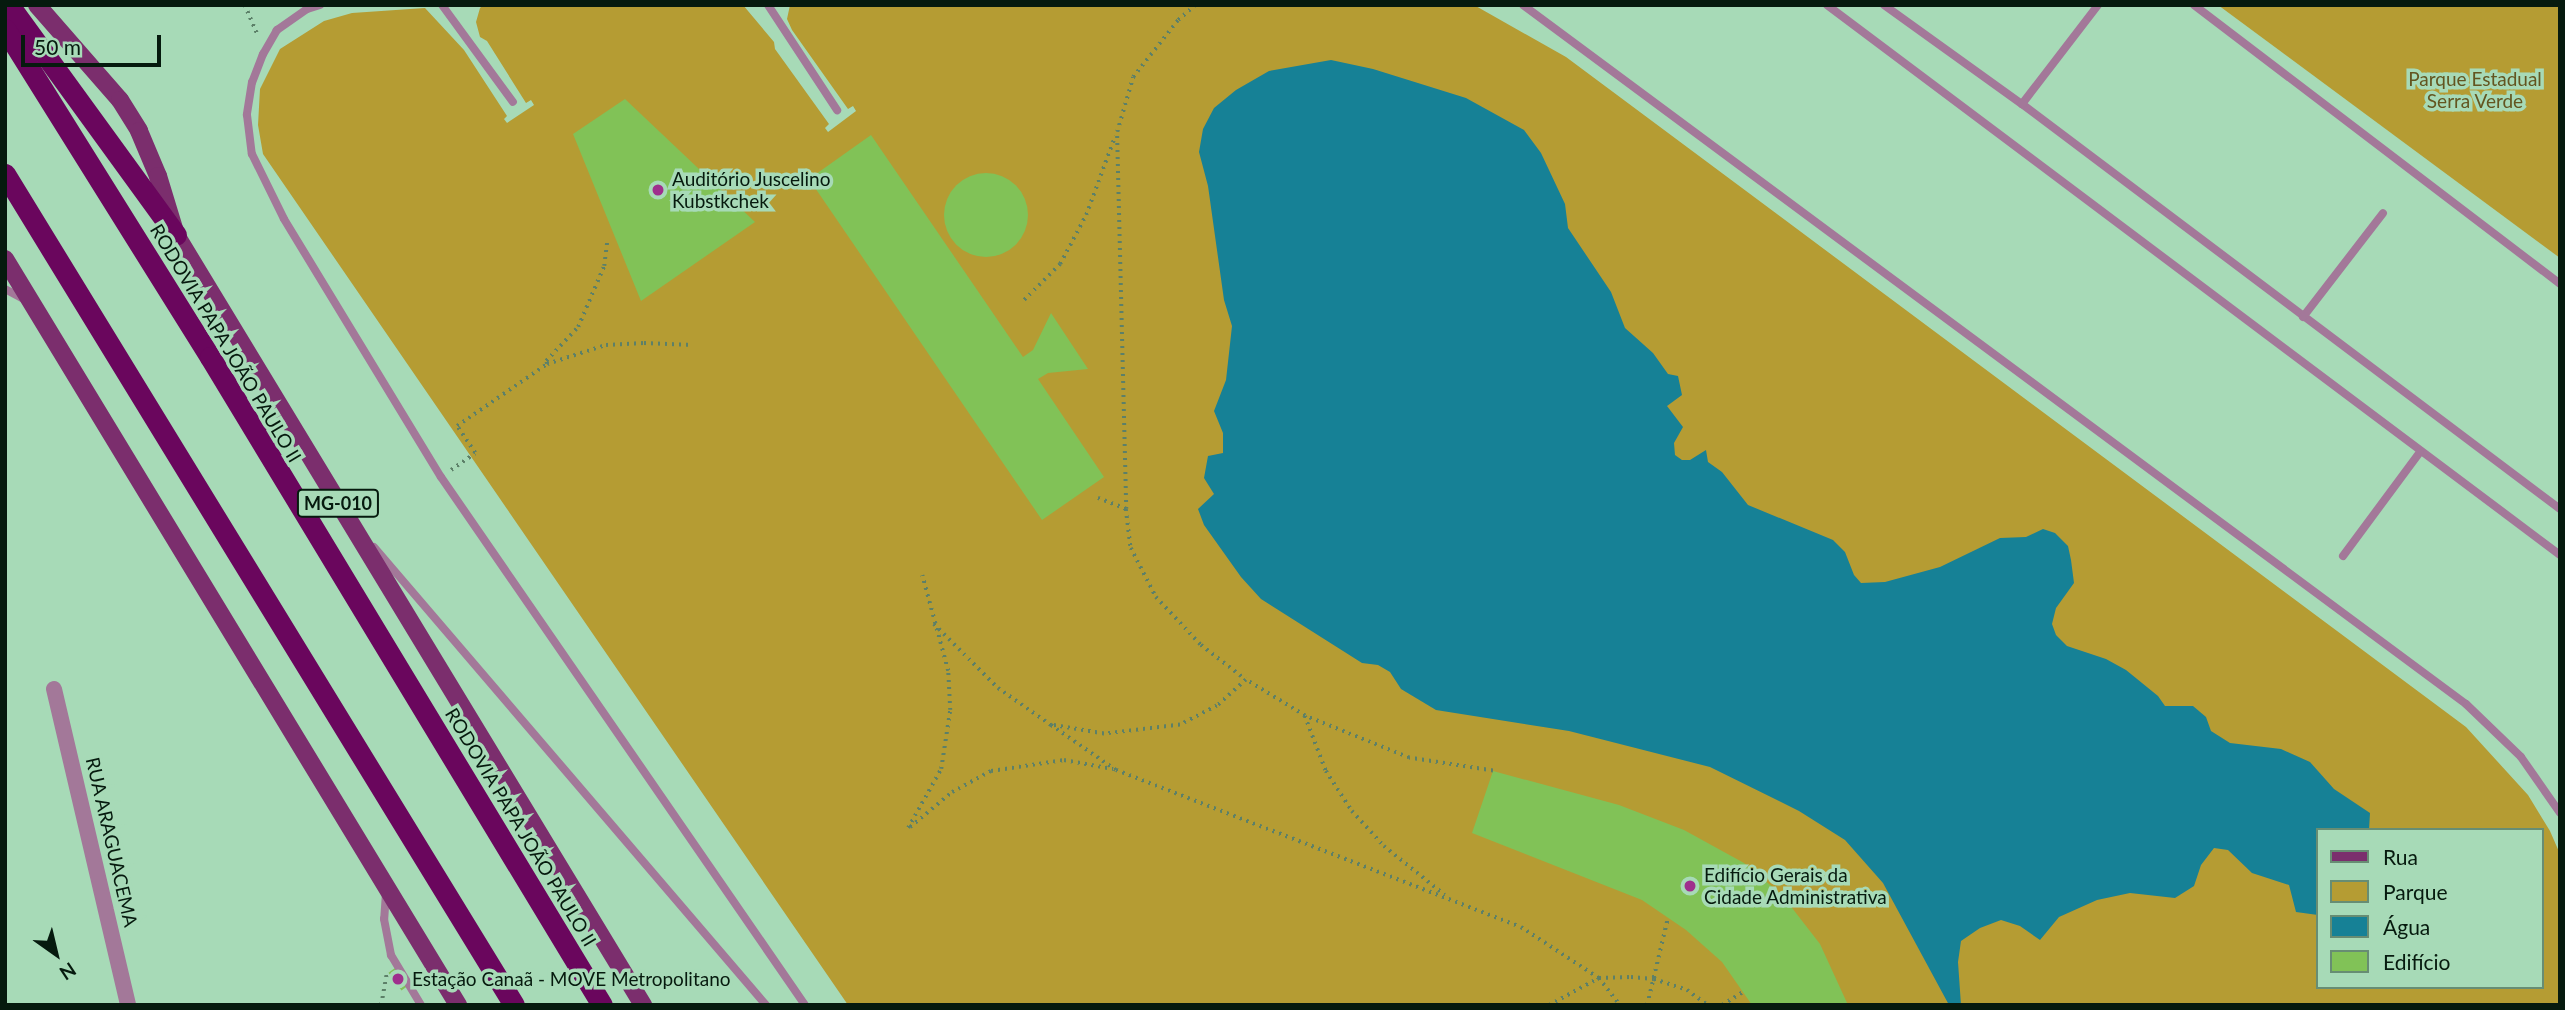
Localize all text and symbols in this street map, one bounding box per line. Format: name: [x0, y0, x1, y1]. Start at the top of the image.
scale bar: [24, 21, 164, 65]
text: 50 m: [34, 34, 81, 59]
park label: Parque Estadual Serra Verde: [2408, 68, 2542, 112]
place label: Auditório Juscelino Kubstkchek: [672, 168, 831, 212]
marker: Auditório Juscelino Kubstkchek: [650, 182, 666, 198]
street label: RODOVIA PAPA JOÃO PAULO II: [145, 219, 307, 467]
road number: MG-010: [296, 489, 380, 518]
street label: RODOVIA PAPA JOÃO PAULO II: [440, 703, 602, 951]
street label: RUA ARAGUACEMA: [81, 754, 143, 930]
legend: [2316, 828, 2544, 989]
text: Rua: [2383, 844, 2418, 869]
place label: Edifício Gerais da Cidade Administrativa: [1704, 864, 1887, 908]
marker: Edifício Gerais da Cidade Administrativa: [1682, 878, 1698, 894]
text: Parque: [2383, 879, 2448, 904]
text: Água: [2383, 914, 2430, 939]
north arrow: [21, 919, 91, 989]
text: Edifício: [2383, 949, 2450, 974]
text: N: [56, 958, 81, 985]
place label: Estação Canaã - MOVE Metropolitano: [412, 968, 731, 990]
marker: Estação Canaã - MOVE Metropolitano: [390, 971, 406, 987]

